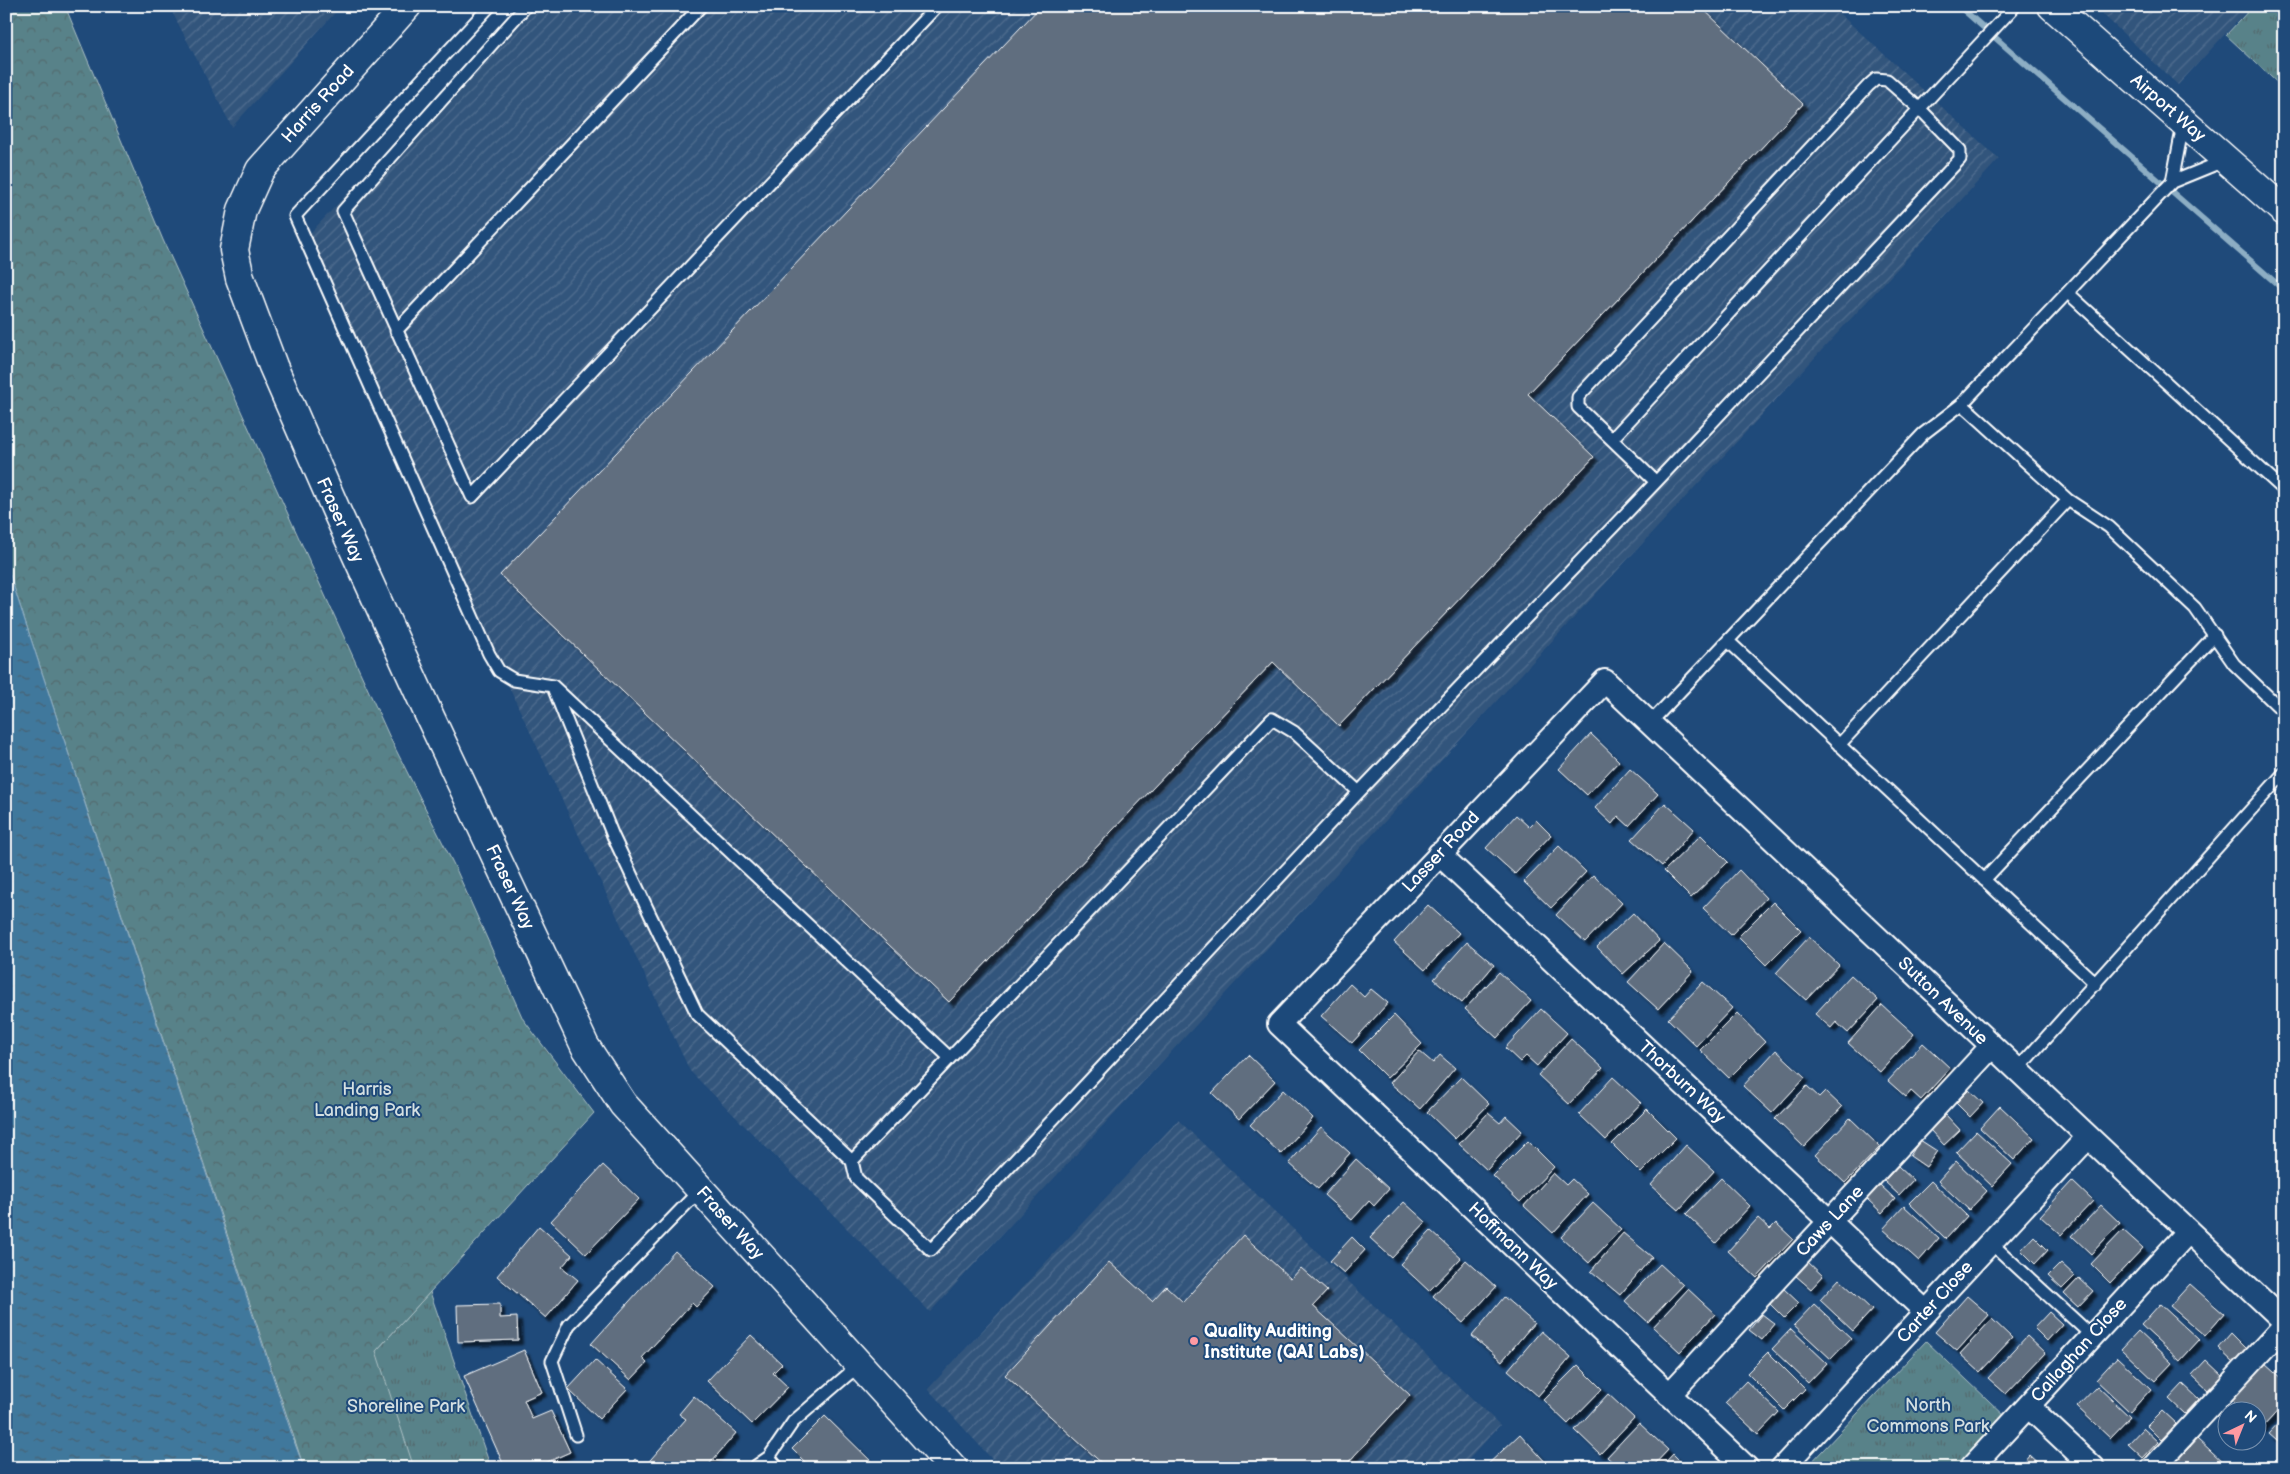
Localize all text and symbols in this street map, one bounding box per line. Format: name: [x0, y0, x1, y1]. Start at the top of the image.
street label: Harris Road: [277, 61, 359, 147]
street label: Airport Way: [2126, 70, 2210, 147]
street label: Fraser Way: [312, 474, 368, 567]
street label: Lasser Road: [1398, 807, 1484, 897]
street label: Fraser Way: [481, 841, 539, 933]
street label: Sutton Avenue: [1894, 953, 1993, 1049]
street label: Thorburn Way: [1634, 1036, 1731, 1128]
park label: Harris Landing Park: [314, 1079, 420, 1121]
street label: Caws Lane: [1792, 1181, 1868, 1261]
street label: Fraser Way: [692, 1182, 769, 1264]
street label: Hoffmann Way: [1464, 1198, 1563, 1295]
street label: Carter Close: [1893, 1256, 1978, 1347]
street label: Callaghan Close: [2027, 1293, 2132, 1406]
place label: Quality Auditing Institute (QAI Labs): [1204, 1321, 1365, 1363]
marker: Quality Auditing Institute (QAI Labs): [1188, 1335, 1200, 1347]
park label: North Commons Park: [1866, 1395, 1990, 1437]
park label: Shoreline Park: [347, 1396, 465, 1417]
north arrow: [2218, 1402, 2268, 1452]
text: N: [2241, 1407, 2260, 1427]

